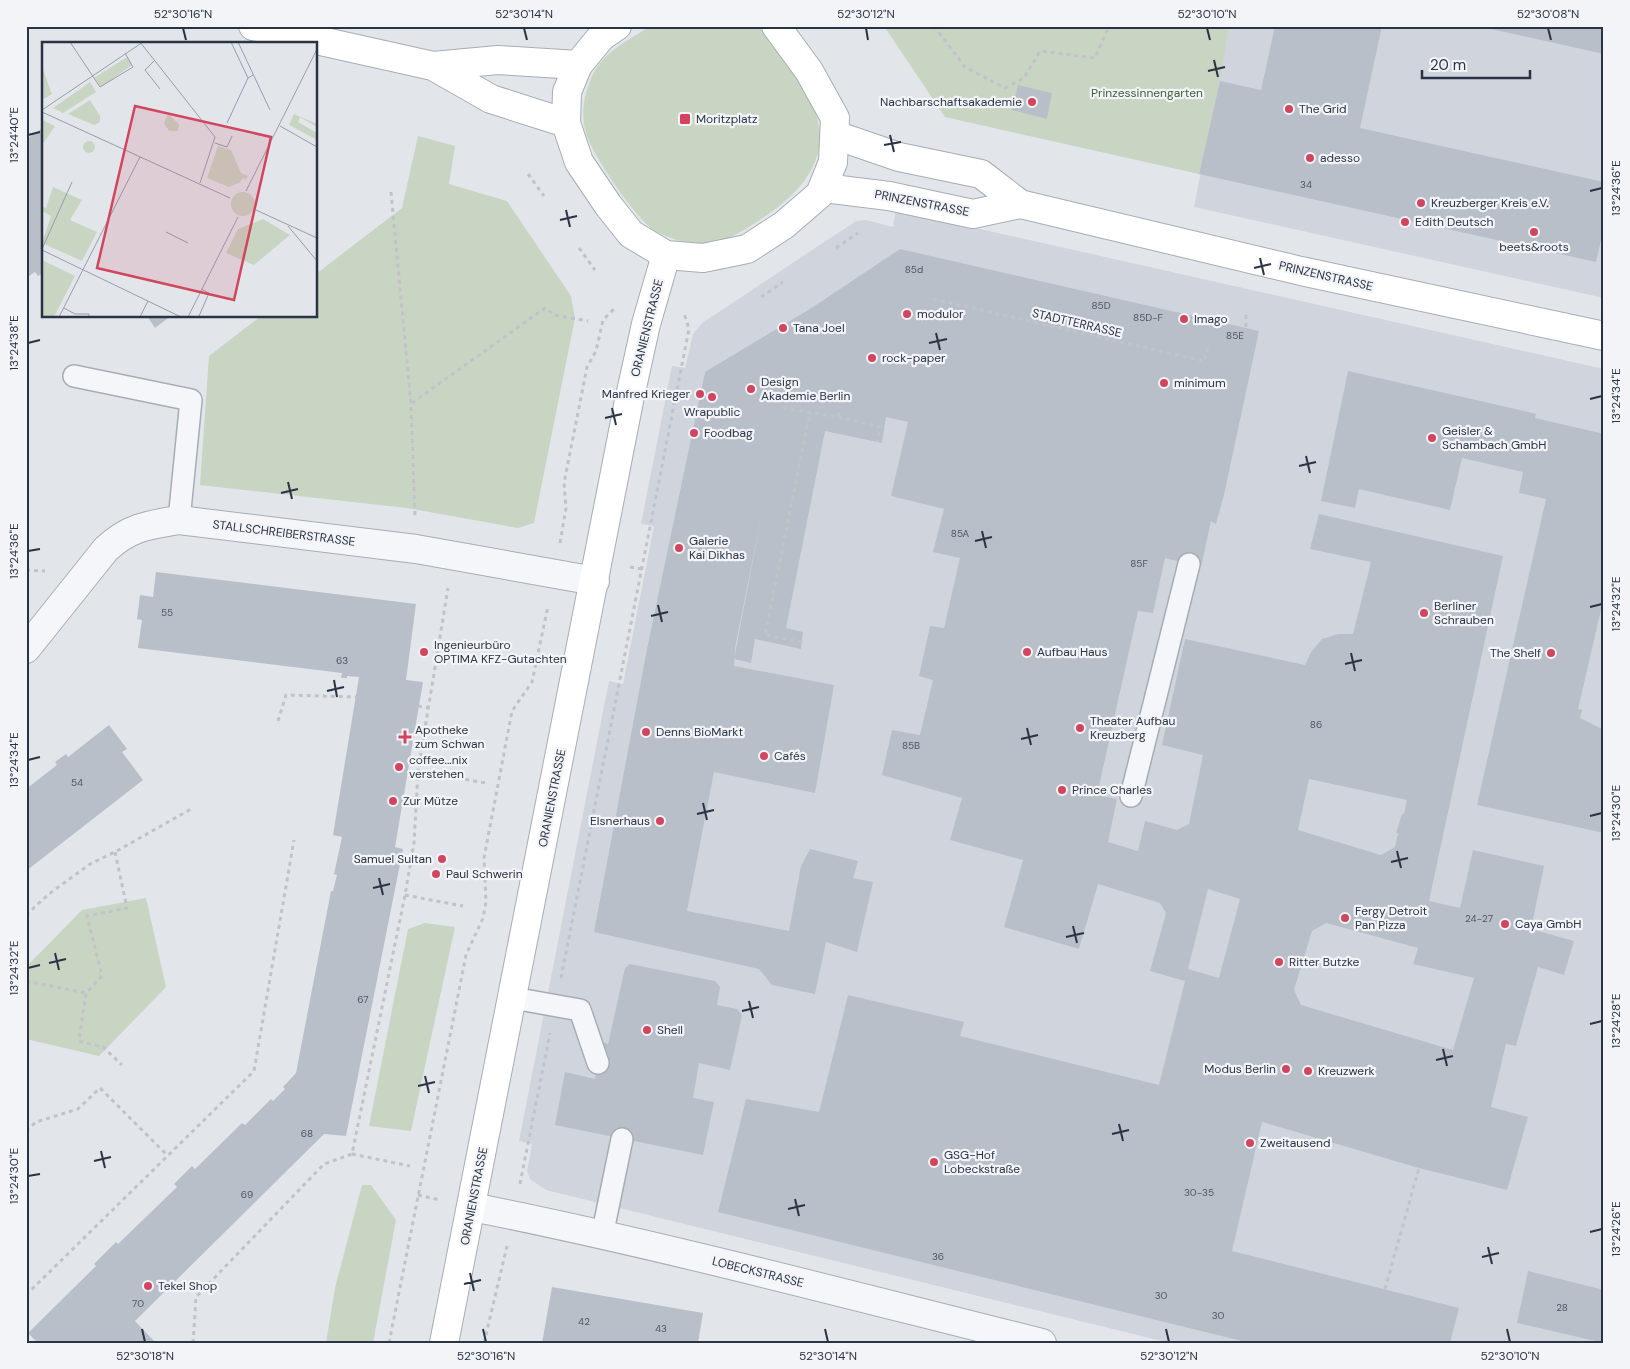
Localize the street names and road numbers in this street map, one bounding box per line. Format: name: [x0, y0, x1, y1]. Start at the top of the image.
street label: PRINZENSTRASSE: [873, 186, 971, 220]
street label: PRINZENSTRASSE: [1277, 257, 1375, 295]
street label: ORANIENSTRASSE: [627, 277, 667, 378]
street label: STADTTERRASSE: [1031, 305, 1124, 341]
street label: STALLSCHREIBERSTRASSE: [212, 516, 356, 550]
street label: ORANIENSTRASSE: [535, 747, 569, 849]
street label: ORANIENSTRASSE: [457, 1145, 491, 1247]
street label: LOBECKSTRASSE: [711, 1253, 806, 1291]

